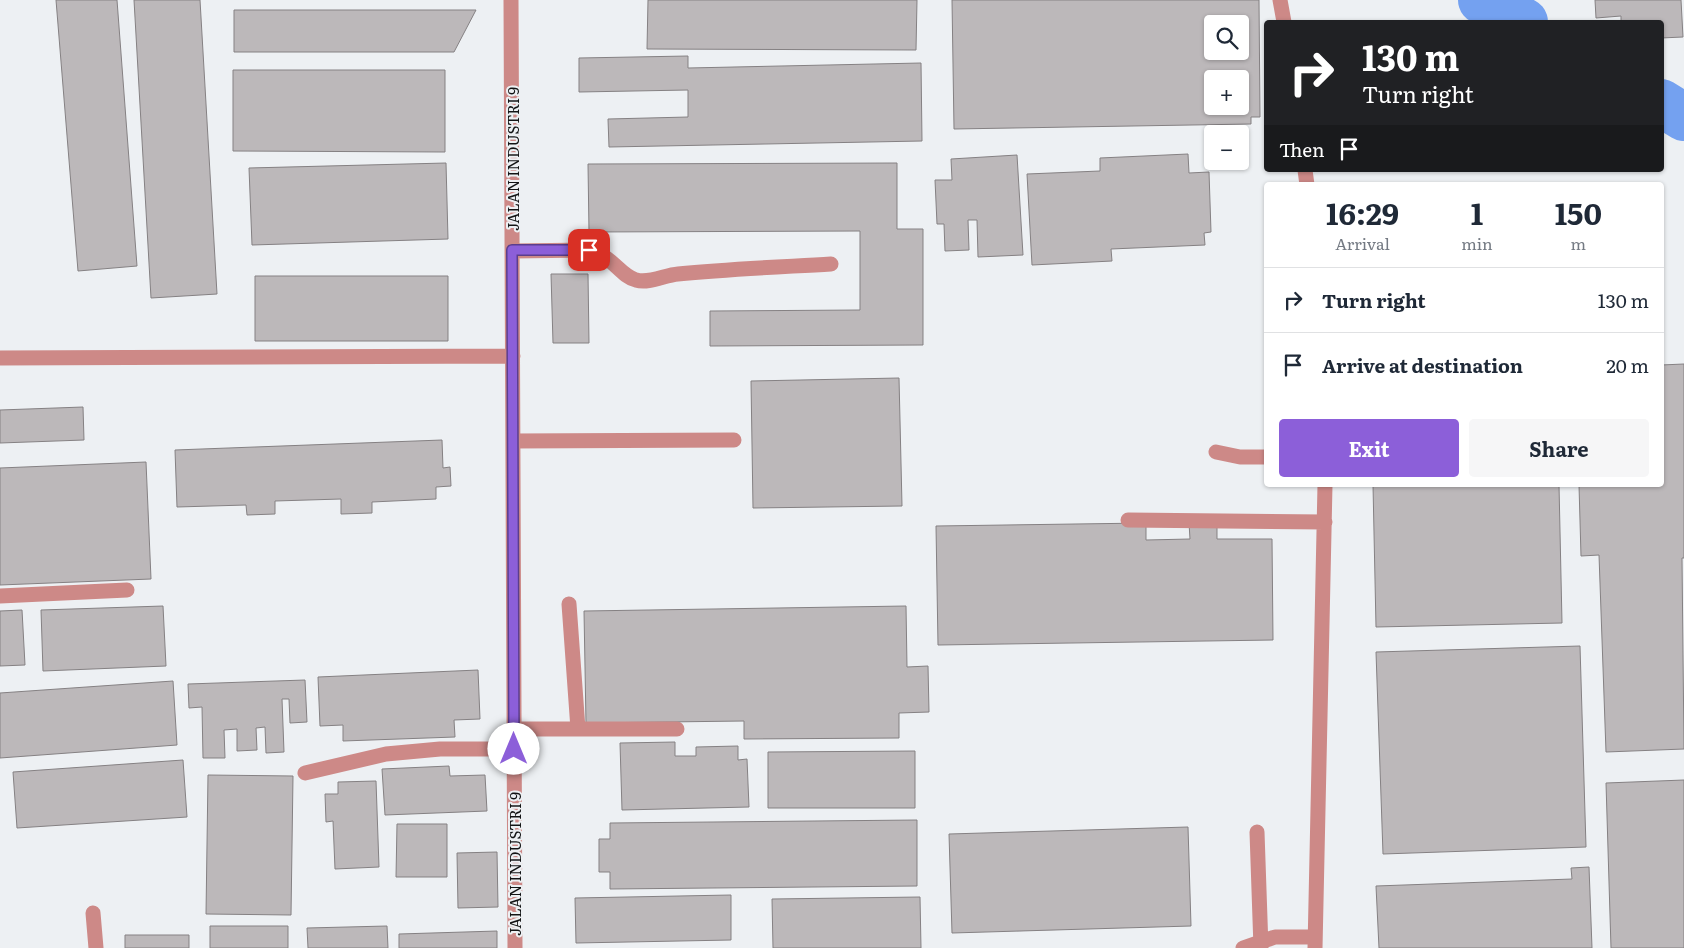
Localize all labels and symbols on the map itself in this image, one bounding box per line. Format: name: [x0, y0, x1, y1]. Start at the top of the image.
street label: JALAN INDUSTRI 9: [501, 87, 524, 231]
pin: [568, 229, 610, 271]
position arrow: [487, 722, 539, 774]
street label: JALAN INDUSTRI 9: [503, 792, 526, 936]

